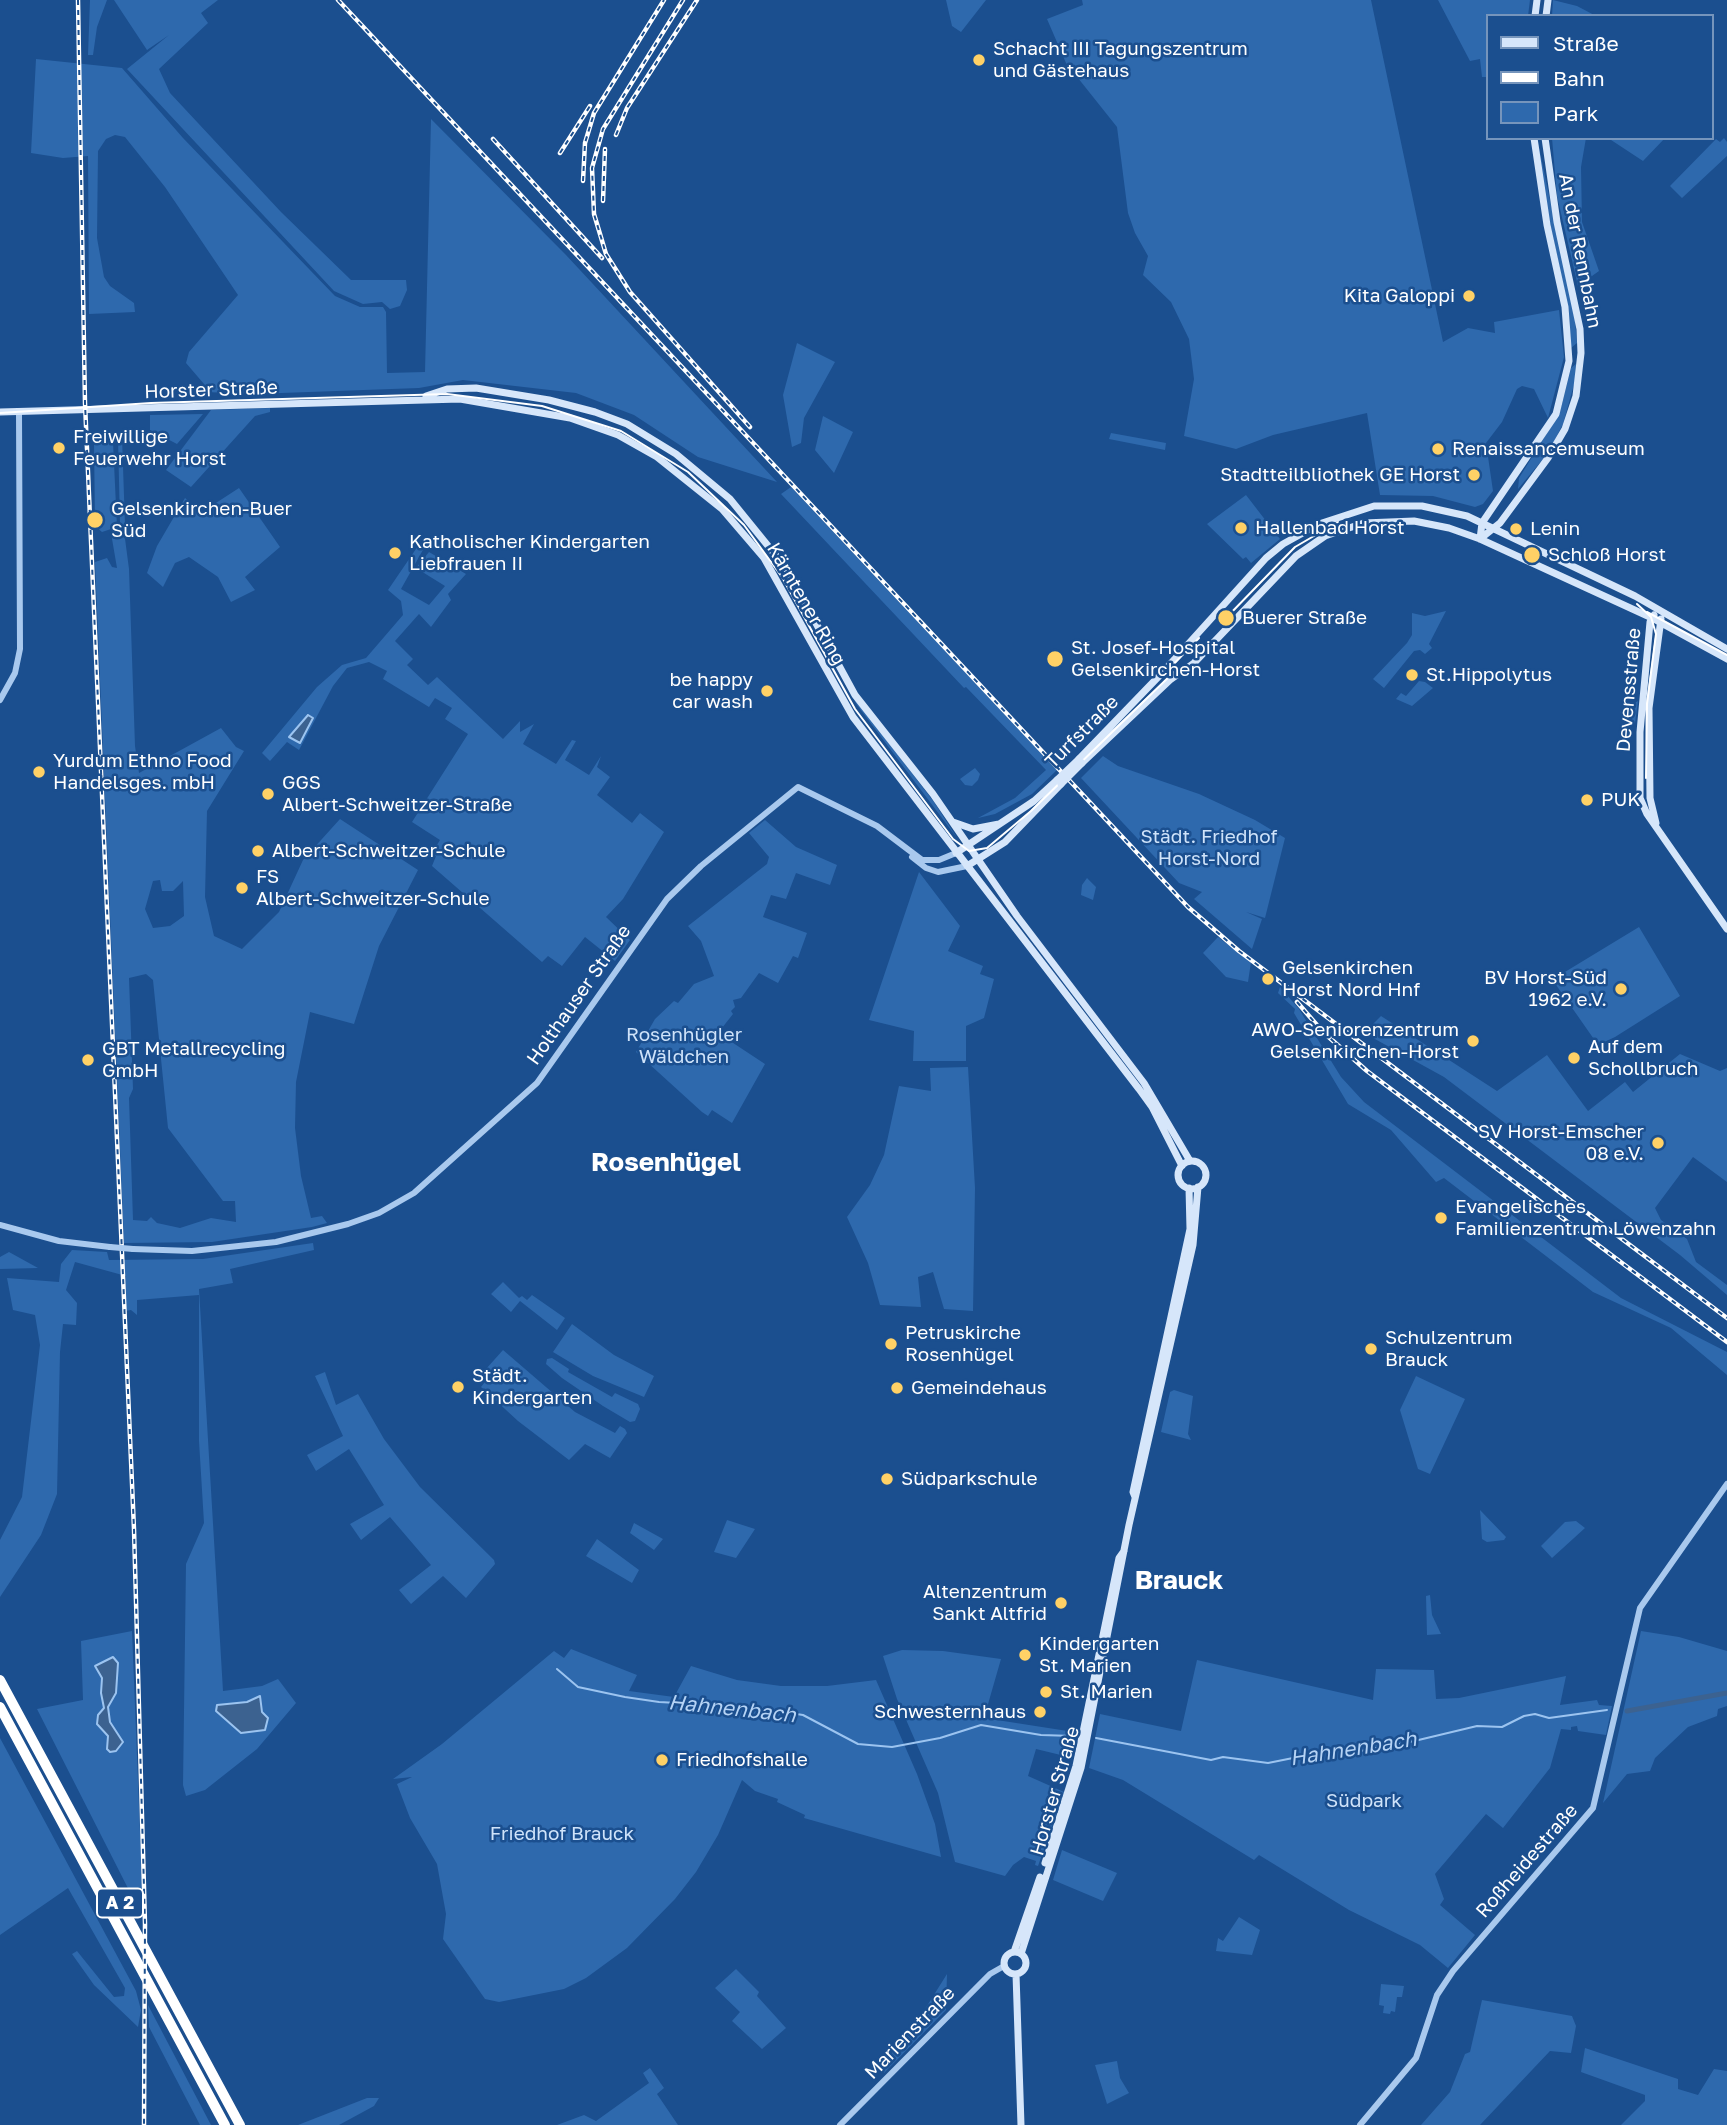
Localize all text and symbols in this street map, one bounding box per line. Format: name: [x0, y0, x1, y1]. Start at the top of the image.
legend: [1486, 14, 1713, 140]
text: Straße: [1553, 30, 1619, 56]
place label: Schacht III Tagungszentrum und Gästehaus: [993, 38, 1248, 82]
marker: Schacht III Tagungszentrum und Gästehaus: [971, 52, 987, 68]
text: Bahn: [1553, 65, 1605, 91]
text: Park: [1553, 100, 1598, 126]
street label: An der Rennbahn: [1554, 172, 1606, 330]
place label: Kita Galoppi: [1344, 285, 1455, 307]
marker: Kita Galoppi: [1461, 288, 1477, 304]
street label: Horster Straße: [144, 376, 278, 404]
place label: Freiwillige Feuerwehr Horst: [73, 426, 226, 470]
place label: Renaissancemuseum: [1452, 438, 1645, 460]
marker: Freiwillige Feuerwehr Horst: [51, 440, 67, 456]
marker: Renaissancemuseum: [1430, 441, 1446, 457]
place label: Stadtteilbliothek GE Horst: [1220, 464, 1460, 486]
marker: Stadtteilbliothek GE Horst: [1466, 467, 1482, 483]
place label: Gelsenkirchen-Buer Süd: [111, 498, 292, 542]
marker: Gelsenkirchen-Buer Süd: [85, 510, 105, 530]
place label: Hallenbad Horst: [1255, 517, 1405, 539]
place label: Lenin: [1530, 518, 1580, 540]
marker: Hallenbad Horst: [1233, 520, 1249, 536]
marker: Lenin: [1508, 521, 1524, 537]
place label: Katholischer Kindergarten Liebfrauen II: [409, 531, 650, 575]
street label: Kärntener Ring: [762, 539, 850, 669]
place label: Schloß Horst: [1548, 544, 1666, 566]
marker: Katholischer Kindergarten Liebfrauen II: [387, 545, 403, 561]
marker: Schloß Horst: [1522, 545, 1542, 565]
place label: Buerer Straße: [1242, 607, 1367, 629]
marker: Buerer Straße: [1216, 608, 1236, 628]
street label: Devensstraße: [1612, 627, 1646, 753]
place label: St. Josef-Hospital Gelsenkirchen-Horst: [1071, 637, 1260, 681]
marker: St. Josef-Hospital Gelsenkirchen-Horst: [1045, 649, 1065, 669]
place label: St.Hippolytus: [1426, 664, 1552, 686]
marker: St.Hippolytus: [1404, 667, 1420, 683]
place label: be happy car wash: [669, 669, 753, 713]
marker: be happy car wash: [759, 683, 775, 699]
street label: Turfstraße: [1041, 691, 1123, 773]
place label: Yurdum Ethno Food Handelsges. mbH: [53, 750, 232, 794]
marker: Yurdum Ethno Food Handelsges. mbH: [31, 764, 47, 780]
place label: GGS Albert-Schweitzer-Straße: [282, 772, 512, 816]
marker: GGS Albert-Schweitzer-Straße: [260, 786, 276, 802]
place label: PUK: [1601, 789, 1640, 811]
marker: PUK: [1579, 792, 1595, 808]
park label: Städt. Friedhof Horst-Nord: [1141, 826, 1277, 870]
place label: Albert-Schweitzer-Schule: [272, 840, 505, 862]
marker: Albert-Schweitzer-Schule: [250, 843, 266, 859]
place label: FS Albert-Schweitzer-Schule: [256, 866, 489, 910]
marker: FS Albert-Schweitzer-Schule: [234, 880, 250, 896]
street label: Holthauser Straße: [522, 921, 636, 1069]
place label: Gelsenkirchen Horst Nord Hnf: [1282, 957, 1420, 1001]
place label: BV Horst-Süd 1962 e.V.: [1484, 967, 1607, 1011]
marker: Gelsenkirchen Horst Nord Hnf: [1260, 971, 1276, 987]
marker: BV Horst-Süd 1962 e.V.: [1613, 981, 1629, 997]
place label: AWO-Seniorenzentrum Gelsenkirchen-Horst: [1251, 1019, 1459, 1063]
park label: Rosenhügler Wäldchen: [626, 1024, 742, 1068]
marker: AWO-Seniorenzentrum Gelsenkirchen-Horst: [1465, 1033, 1481, 1049]
place label: Auf dem Schollbruch: [1588, 1036, 1698, 1080]
place label: GBT Metallrecycling GmbH: [102, 1038, 286, 1082]
marker: Auf dem Schollbruch: [1566, 1050, 1582, 1066]
marker: GBT Metallrecycling GmbH: [80, 1052, 96, 1068]
place label: SV Horst-Emscher 08 e.V.: [1478, 1121, 1644, 1165]
marker: SV Horst-Emscher 08 e.V.: [1650, 1135, 1666, 1151]
district label: Rosenhügel: [591, 1147, 741, 1179]
place label: Evangelisches Familienzentrum Löwenzahn: [1455, 1196, 1716, 1240]
marker: Evangelisches Familienzentrum Löwenzahn: [1433, 1210, 1449, 1226]
place label: Petruskirche Rosenhügel: [905, 1322, 1021, 1366]
place label: Schulzentrum Brauck: [1385, 1327, 1512, 1371]
marker: Petruskirche Rosenhügel: [883, 1336, 899, 1352]
marker: Schulzentrum Brauck: [1363, 1341, 1379, 1357]
place label: Städt. Kindergarten: [472, 1365, 592, 1409]
place label: Gemeindehaus: [911, 1377, 1047, 1399]
marker: Städt. Kindergarten: [450, 1379, 466, 1395]
marker: Gemeindehaus: [889, 1380, 905, 1396]
place label: Südparkschule: [901, 1468, 1037, 1490]
marker: Südparkschule: [879, 1471, 895, 1487]
district label: Brauck: [1135, 1565, 1223, 1597]
place label: Altenzentrum Sankt Altfrid: [923, 1581, 1047, 1625]
marker: Altenzentrum Sankt Altfrid: [1053, 1595, 1069, 1611]
place label: Kindergarten St. Marien: [1039, 1633, 1159, 1677]
marker: Kindergarten St. Marien: [1017, 1647, 1033, 1663]
place label: St. Marien: [1060, 1681, 1153, 1703]
marker: St. Marien: [1038, 1684, 1054, 1700]
water label: Hahnenbach: [667, 1690, 797, 1728]
place label: Schwesternhaus: [874, 1701, 1026, 1723]
marker: Schwesternhaus: [1032, 1704, 1048, 1720]
street label: Horster Straße: [1026, 1724, 1084, 1858]
water label: Hahnenbach: [1288, 1727, 1418, 1771]
place label: Friedhofshalle: [676, 1749, 808, 1771]
marker: Friedhofshalle: [654, 1752, 670, 1768]
park label: Südpark: [1326, 1790, 1402, 1812]
street label: Roßheidestraße: [1471, 1799, 1583, 1923]
park label: Friedhof Brauck: [490, 1823, 634, 1845]
road number: A 2: [97, 1888, 143, 1917]
street label: Marienstraße: [860, 1982, 960, 2084]

